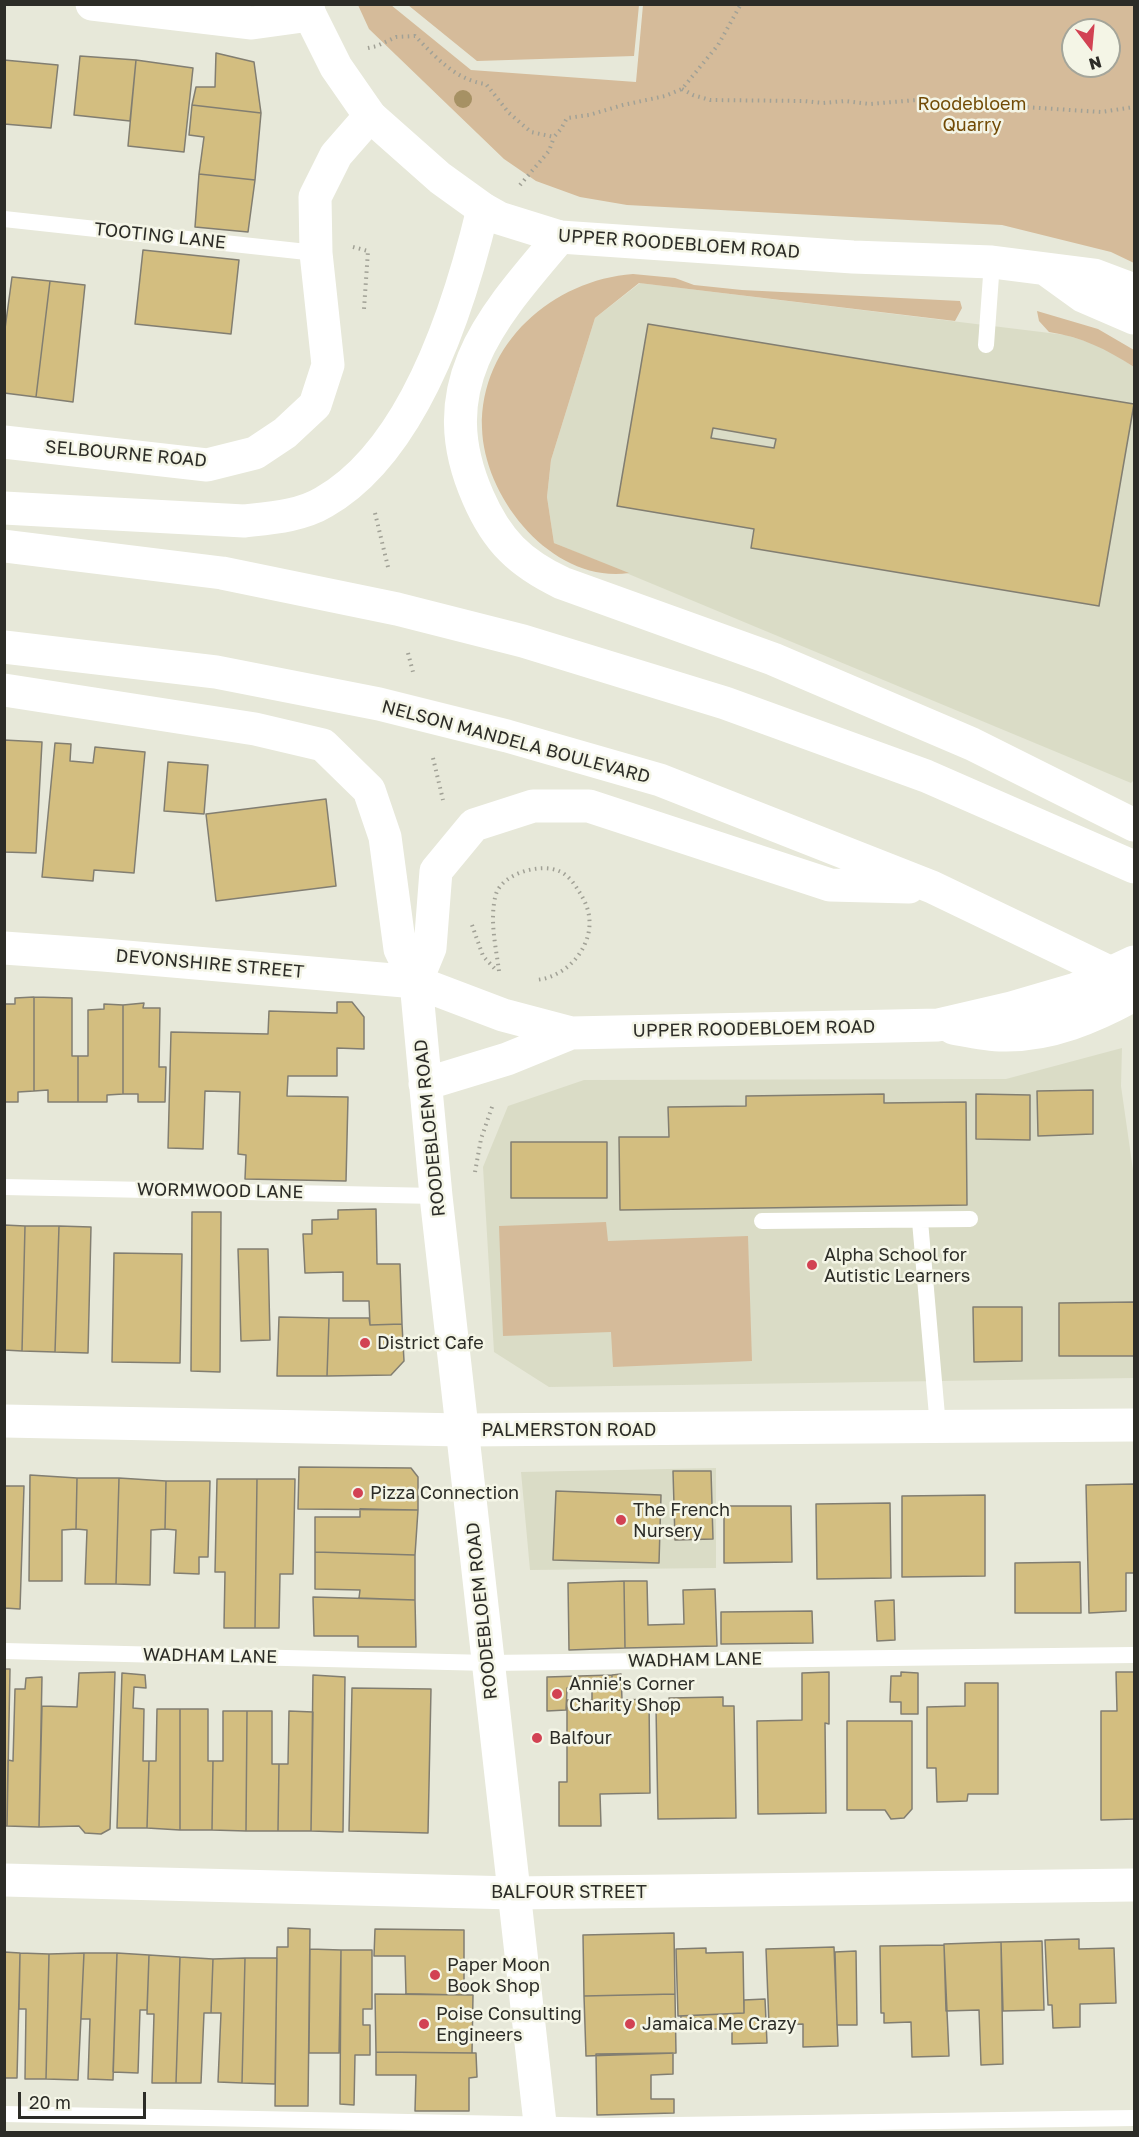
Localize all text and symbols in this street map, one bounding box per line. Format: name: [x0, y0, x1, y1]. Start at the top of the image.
north arrow: [1061, 18, 1121, 78]
text: N: [1087, 52, 1104, 75]
park label: Roodebloem Quarry: [918, 93, 1026, 136]
street label: TOOTING LANE: [93, 218, 227, 254]
street label: UPPER ROODEBLOEM ROAD: [557, 225, 801, 263]
street label: SELBOURNE ROAD: [44, 436, 208, 472]
street label: NELSON MANDELA BOULEVARD: [379, 696, 653, 788]
street label: DEVONSHIRE STREET: [115, 945, 305, 983]
street label: UPPER ROODEBLOEM ROAD: [633, 1016, 875, 1042]
street label: ROODEBLOEM ROAD: [410, 1038, 450, 1218]
street label: WORMWOOD LANE: [137, 1179, 303, 1203]
place label: Alpha School for Autistic Learners: [824, 1244, 970, 1286]
marker: Alpha School for Autistic Learners: [805, 1258, 819, 1272]
place label: District Cafe: [377, 1332, 484, 1354]
marker: District Cafe: [358, 1336, 372, 1350]
street label: PALMERSTON ROAD: [482, 1419, 656, 1441]
place label: Pizza Connection: [370, 1482, 519, 1504]
marker: Pizza Connection: [351, 1486, 365, 1500]
place label: The French Nursery: [633, 1499, 730, 1541]
marker: The French Nursery: [614, 1513, 628, 1527]
street label: ROODEBLOEM ROAD: [462, 1521, 502, 1701]
street label: WADHAM LANE: [143, 1644, 277, 1668]
street label: WADHAM LANE: [628, 1648, 762, 1672]
place label: Annie's Corner Charity Shop: [569, 1673, 695, 1716]
marker: Annie's Corner Charity Shop: [550, 1687, 564, 1701]
place label: Balfour: [549, 1727, 612, 1749]
marker: Balfour: [530, 1731, 544, 1745]
street label: BALFOUR STREET: [491, 1881, 647, 1903]
place label: Paper Moon Book Shop: [447, 1954, 550, 1996]
marker: Paper Moon Book Shop: [428, 1968, 442, 1982]
place label: Poise Consulting Engineers: [436, 2003, 582, 2046]
place label: Jamaica Me Crazy: [642, 2013, 797, 2035]
marker: Poise Consulting Engineers: [417, 2017, 431, 2031]
marker: Jamaica Me Crazy: [623, 2017, 637, 2031]
scale bar: [21, 2080, 148, 2118]
text: 20 m: [29, 2091, 71, 2113]

